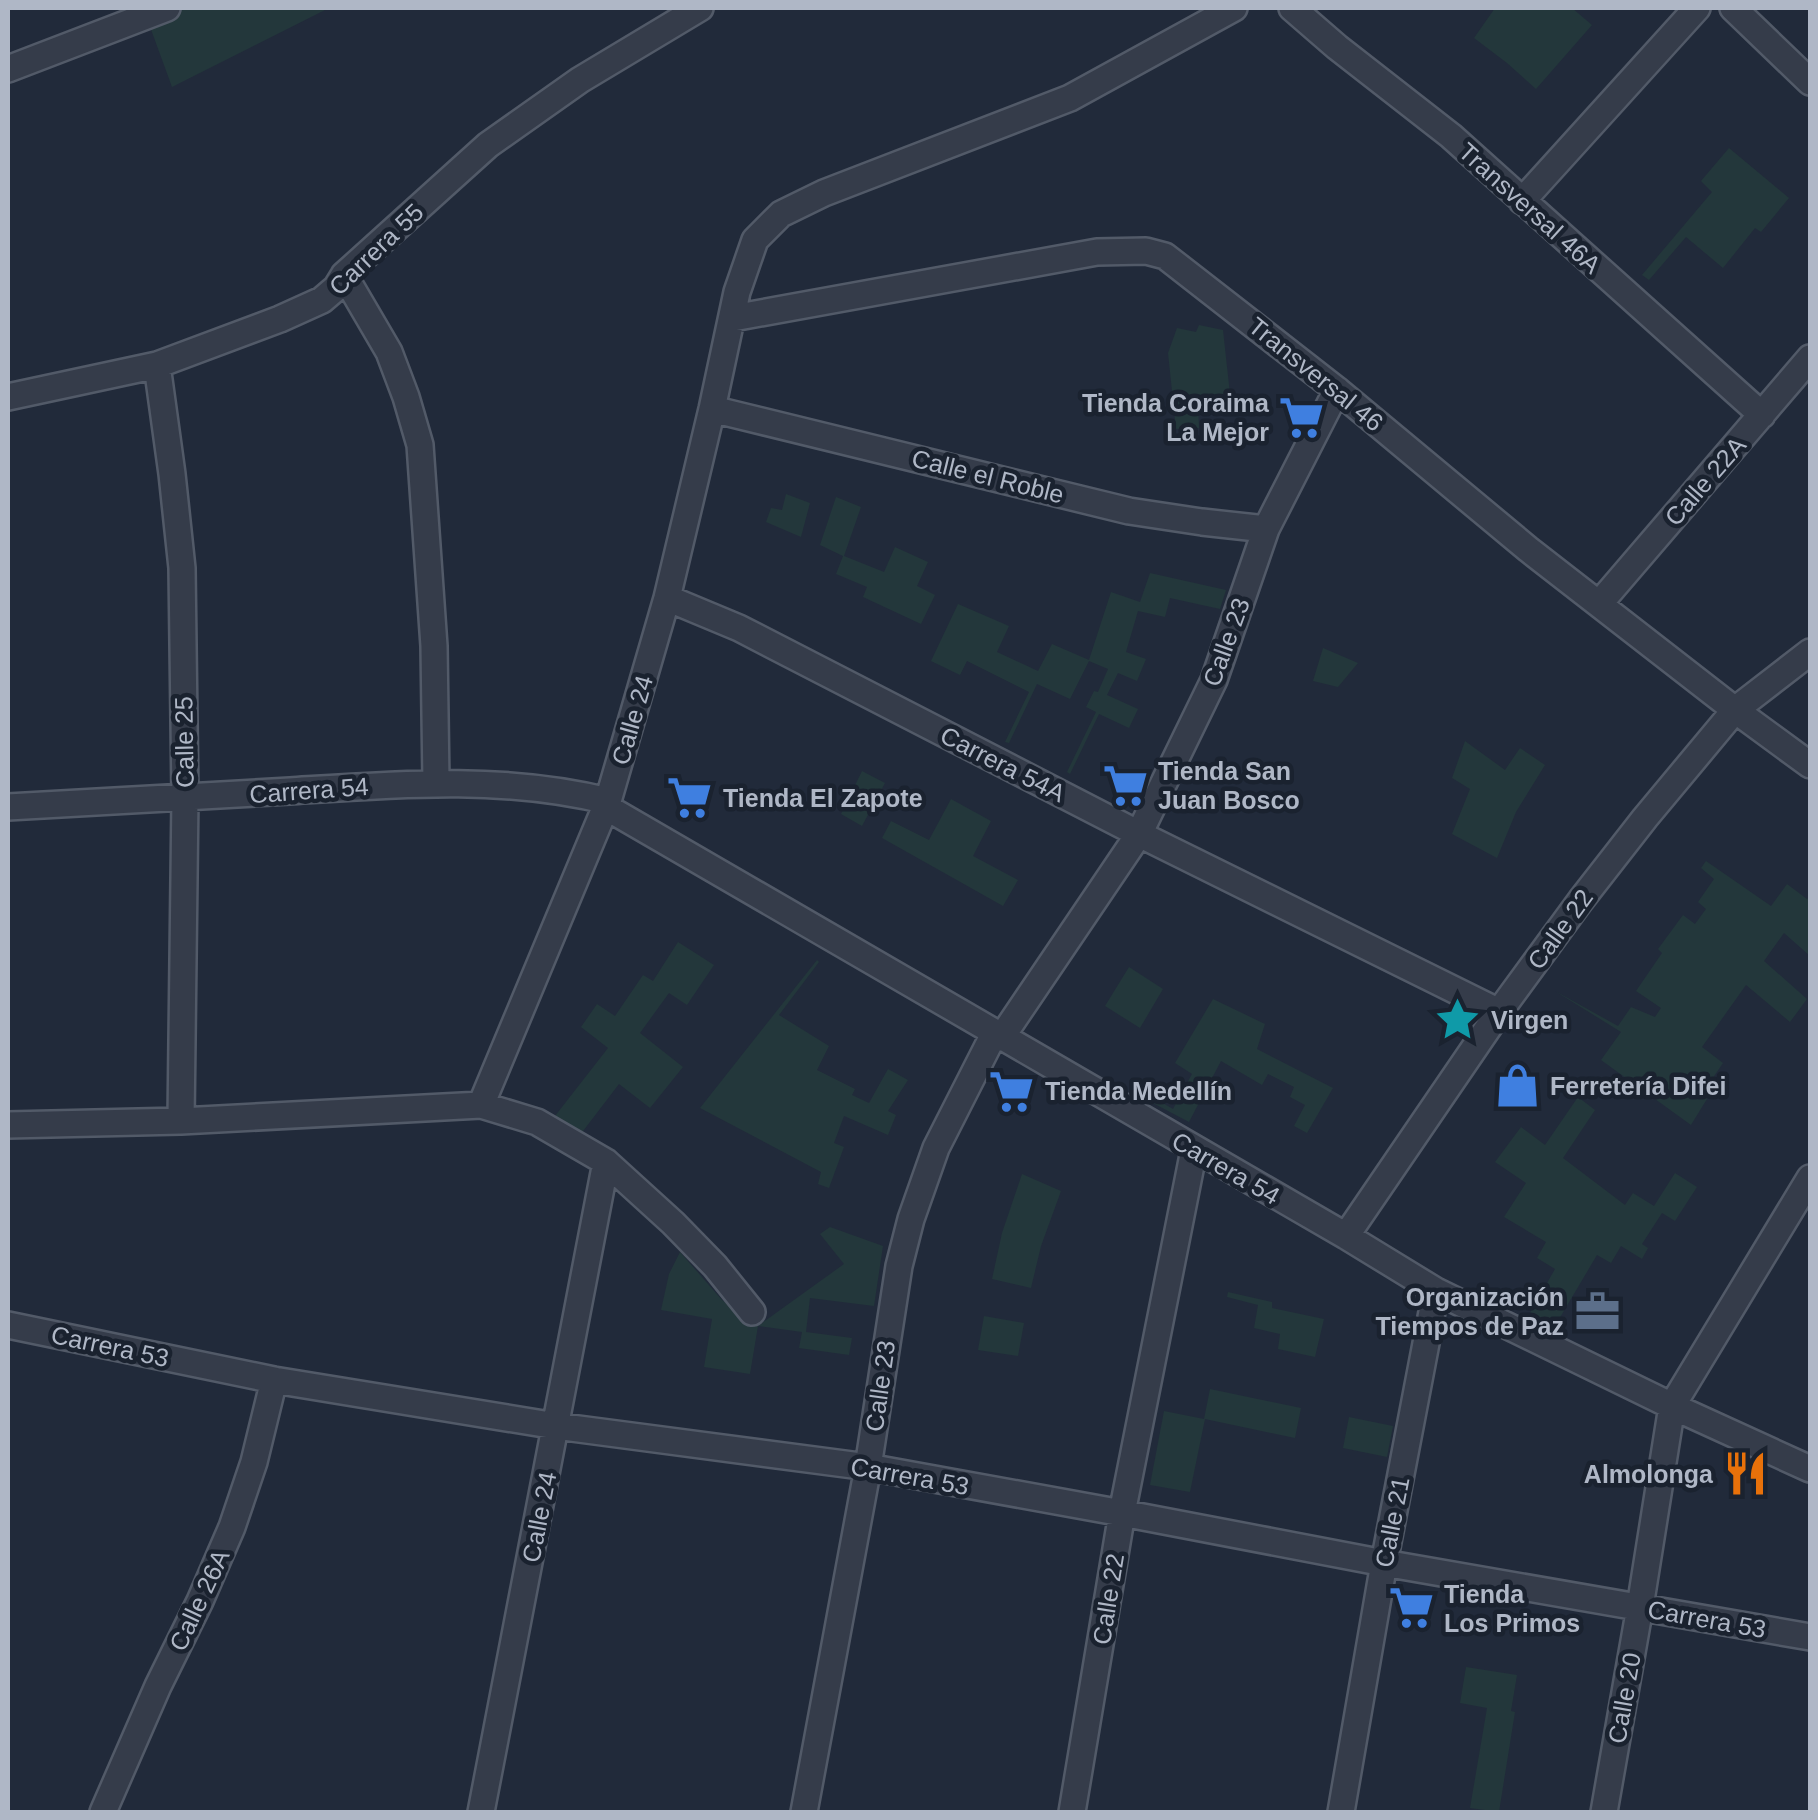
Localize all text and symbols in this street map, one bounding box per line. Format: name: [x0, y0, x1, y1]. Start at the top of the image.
street label: Transversal 46A: [1453, 137, 1607, 279]
street label: Carrera 55: [323, 197, 429, 301]
street label: Transversal 46: [1243, 311, 1389, 437]
place label: Tienda Coraima La Mejor: [1082, 389, 1270, 446]
supermarket icon: Tienda Coraima La Mejor: [1278, 393, 1326, 441]
street label: Calle 22A: [1659, 431, 1751, 531]
street label: Calle el Roble: [909, 444, 1067, 508]
street label: Calle 23: [1197, 594, 1255, 690]
street label: Calle 24: [606, 672, 658, 768]
street label: Calle 25: [169, 696, 199, 788]
street label: Carrera 54A: [936, 721, 1070, 808]
place label: Tienda San Juan Bosco: [1158, 757, 1300, 814]
supermarket icon: Tienda San Juan Bosco: [1101, 761, 1149, 809]
street label: Carrera 54: [248, 772, 370, 808]
supermarket icon: Tienda El Zapote: [666, 774, 714, 822]
place label: Tienda El Zapote: [723, 784, 923, 812]
street label: Calle 22: [1522, 884, 1598, 974]
place icon: Virgen: [1434, 996, 1482, 1044]
place label: Virgen: [1491, 1006, 1568, 1034]
shop icon: Ferretería Difei: [1493, 1062, 1541, 1110]
supermarket icon: Tienda Medellín: [988, 1067, 1036, 1115]
place label: Ferretería Difei: [1550, 1072, 1726, 1100]
place label: Tienda Medellín: [1045, 1077, 1232, 1105]
street label: Carrera 54: [1167, 1126, 1285, 1210]
place label: Organización Tiempos de Paz: [1376, 1283, 1564, 1340]
office icon: Organización Tiempos de Paz: [1573, 1287, 1621, 1335]
street label: Carrera 53: [49, 1320, 171, 1372]
street label: Calle 23: [860, 1339, 900, 1433]
restaurant icon: Almolonga: [1722, 1450, 1770, 1498]
street label: Carrera 53: [849, 1452, 971, 1500]
place label: Almolonga: [1584, 1460, 1714, 1488]
street label: Calle 24: [517, 1469, 562, 1565]
street label: Calle 21: [1370, 1474, 1414, 1570]
street label: Calle 26A: [163, 1545, 235, 1655]
street label: Calle 22: [1087, 1552, 1129, 1646]
place label: Tienda Los Primos: [1444, 1580, 1580, 1637]
supermarket icon: Tienda Los Primos: [1387, 1584, 1435, 1632]
street label: Carrera 53: [1646, 1595, 1768, 1643]
street label: Calle 20: [1602, 1650, 1646, 1746]

